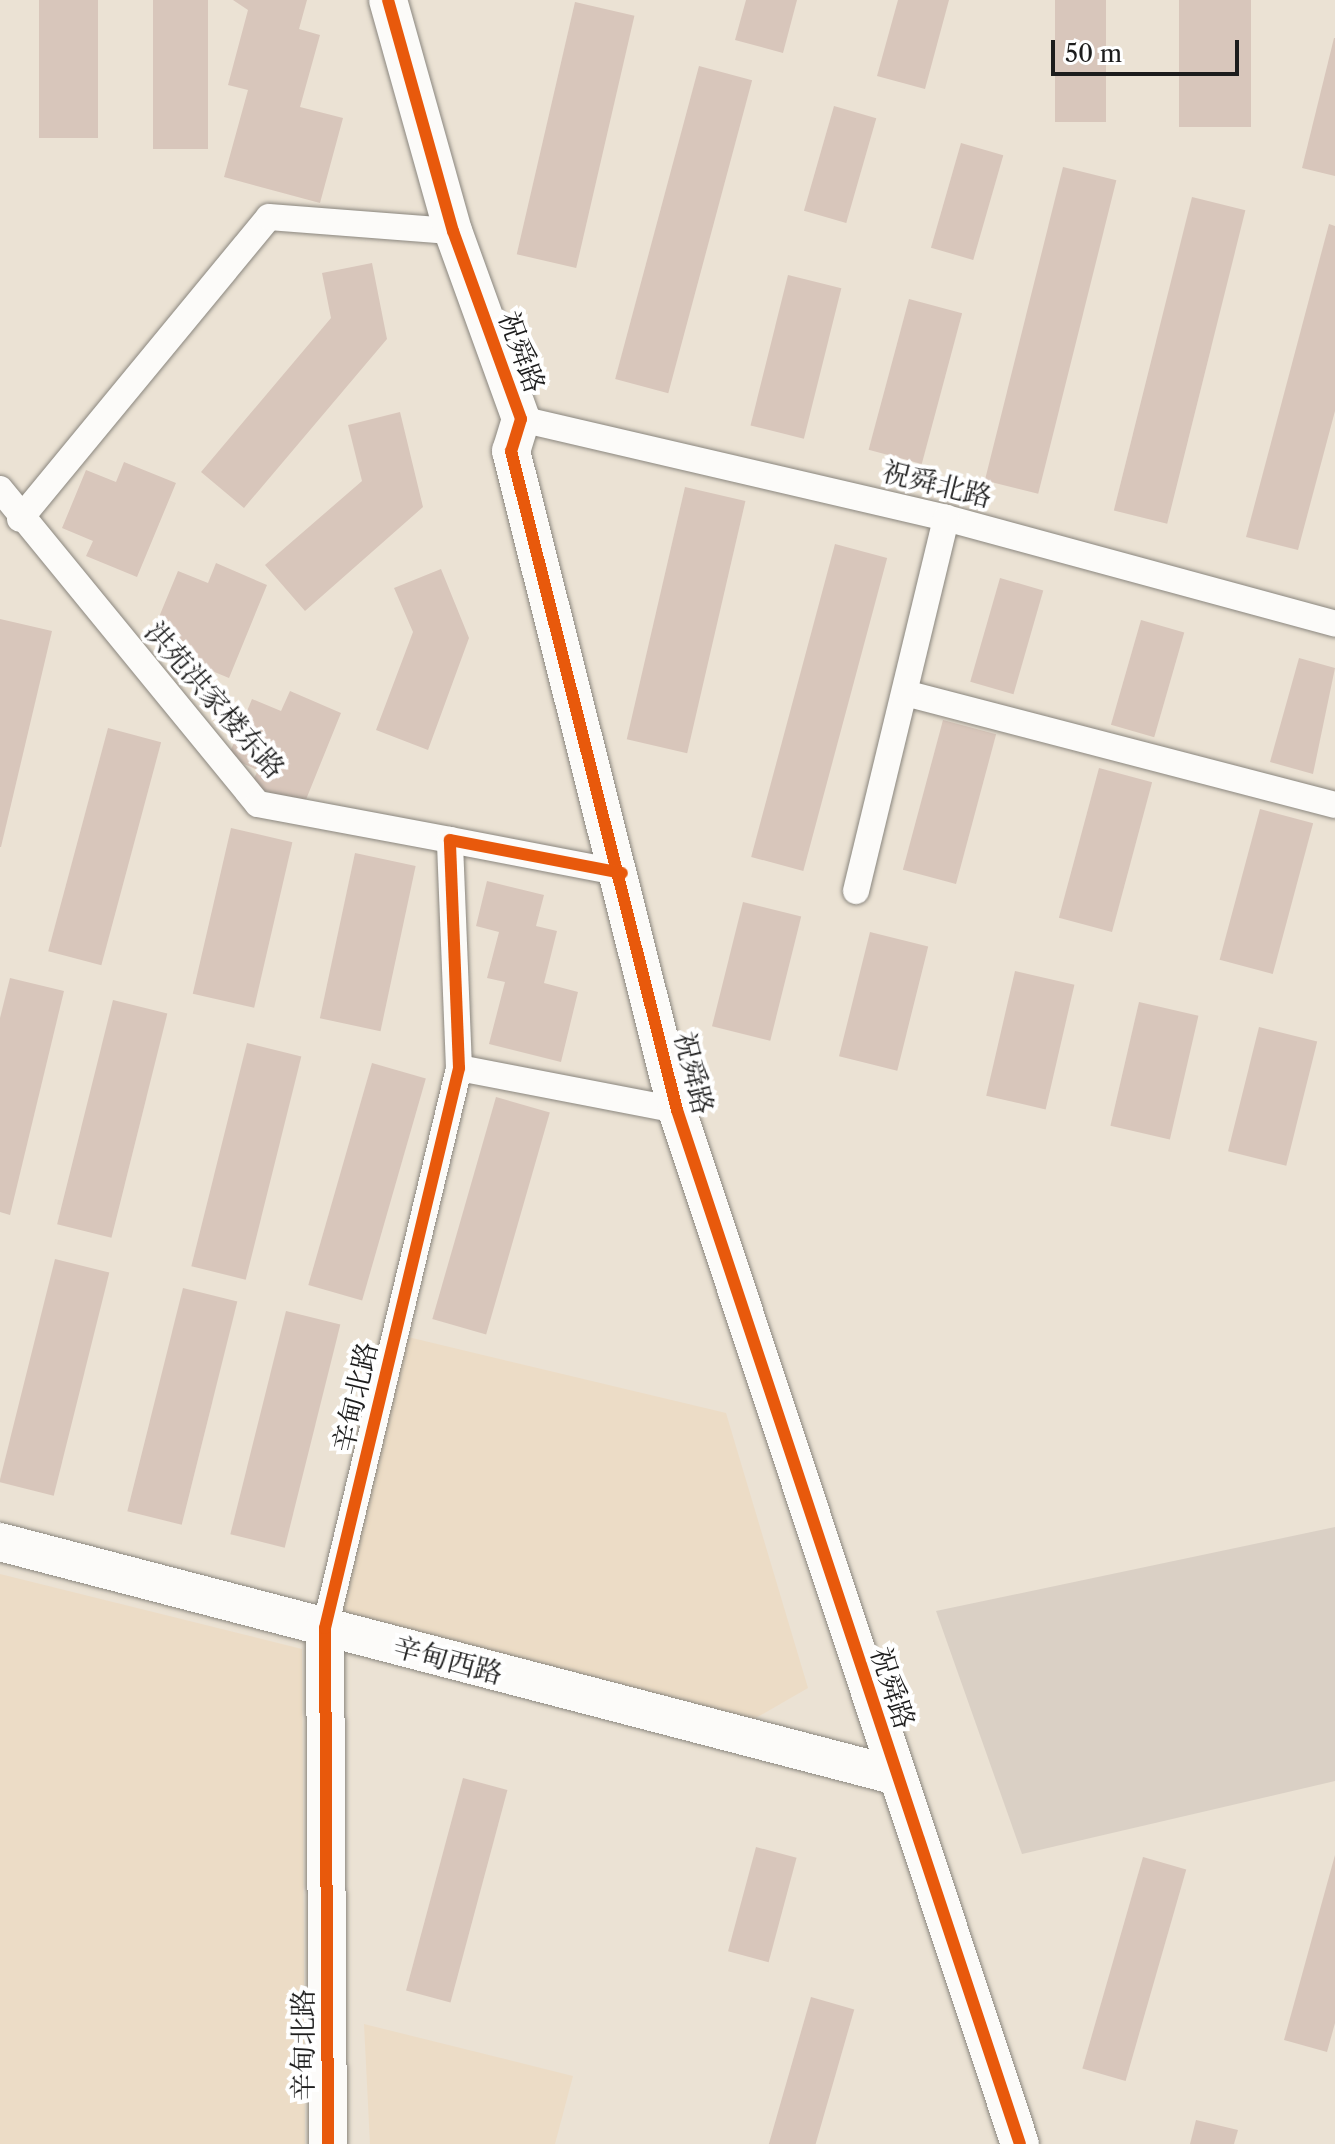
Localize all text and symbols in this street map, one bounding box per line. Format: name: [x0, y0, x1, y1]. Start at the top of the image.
scale bar: [1055, 24, 1243, 74]
text: 50 m: [1065, 39, 1122, 68]
street label: 祝舜路: [492, 307, 552, 397]
street label: 祝舜北路: [879, 454, 995, 514]
street label: 洪苑洪家楼东路: [138, 615, 292, 785]
street label: 祝舜路: [668, 1028, 720, 1118]
street label: 辛甸北路: [326, 1339, 384, 1455]
street label: 辛甸西路: [390, 1629, 506, 1691]
street label: 祝舜路: [864, 1643, 922, 1733]
street label: 辛甸北路: [286, 1989, 320, 2101]

